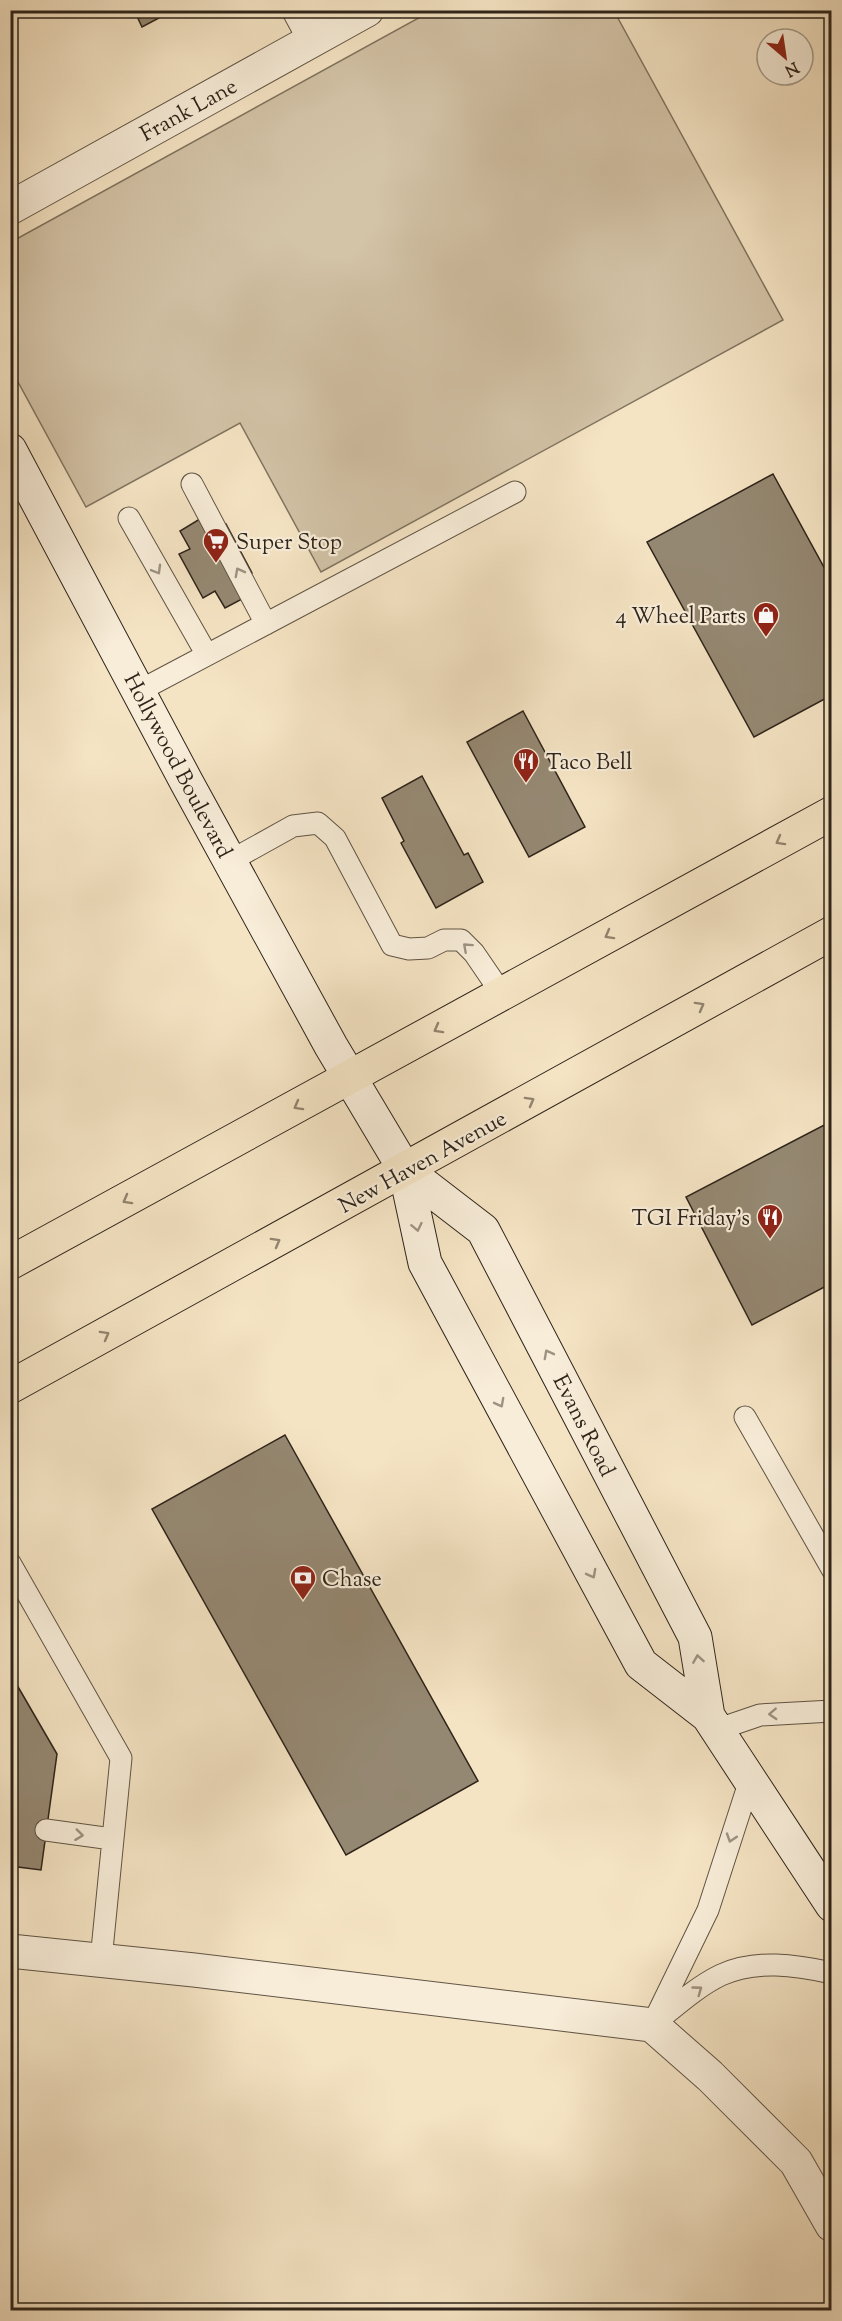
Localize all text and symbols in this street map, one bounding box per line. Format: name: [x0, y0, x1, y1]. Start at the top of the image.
north arrow: [755, 27, 815, 87]
text: N: [780, 55, 802, 81]
street label: Frank Lane: [135, 72, 244, 151]
supermarket icon: Super Stop: [201, 526, 231, 564]
place label: Super Stop: [236, 528, 342, 560]
one-way arrow: [150, 564, 162, 574]
one-way arrow: [235, 568, 246, 578]
shop icon: 4 Wheel Parts: [751, 600, 781, 638]
place label: 4 Wheel Parts: [616, 602, 746, 634]
street label: Hollywood Boulevard: [114, 668, 239, 865]
restaurant icon: Taco Bell: [511, 746, 541, 784]
place label: Taco Bell: [546, 748, 632, 780]
one-way arrow: [776, 834, 786, 845]
one-way arrow: [605, 928, 616, 939]
one-way arrow: [464, 943, 474, 954]
one-way arrow: [694, 1002, 704, 1013]
one-way arrow: [434, 1022, 445, 1033]
one-way arrow: [523, 1097, 534, 1108]
one-way arrow: [293, 1099, 304, 1110]
street label: New Haven Avenue: [334, 1104, 513, 1223]
one-way arrow: [122, 1193, 133, 1204]
restaurant icon: TGI Friday's: [755, 1202, 785, 1240]
place label: TGI Friday's: [631, 1204, 750, 1236]
one-way arrow: [410, 1222, 423, 1232]
one-way arrow: [269, 1238, 280, 1249]
one-way arrow: [99, 1331, 109, 1343]
one-way arrow: [544, 1350, 555, 1360]
street label: Evans Road: [543, 1370, 622, 1483]
one-way arrow: [493, 1396, 504, 1407]
bank icon: Chase: [288, 1563, 318, 1601]
place label: Chase: [322, 1565, 382, 1597]
one-way arrow: [585, 1568, 596, 1579]
one-way arrow: [692, 1654, 705, 1664]
one-way arrow: [769, 1707, 778, 1720]
one-way arrow: [75, 1828, 84, 1840]
one-way arrow: [726, 1832, 739, 1843]
one-way arrow: [692, 1986, 703, 1997]

